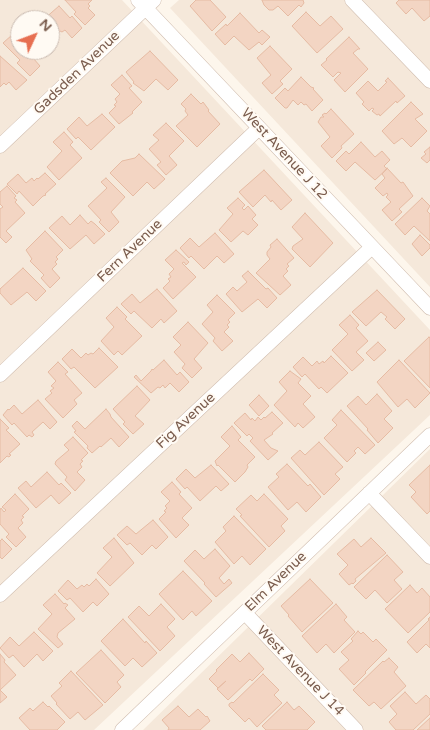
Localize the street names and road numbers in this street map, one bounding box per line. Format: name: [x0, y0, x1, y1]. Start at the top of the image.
street label: Gadsden Avenue: [31, 28, 123, 118]
street label: West Avenue J 12: [237, 105, 331, 203]
street label: Fern Avenue: [94, 216, 166, 286]
street label: Fig Avenue: [153, 389, 219, 453]
street label: Elm Avenue: [242, 549, 310, 615]
street label: West Avenue J 14: [253, 623, 347, 719]

